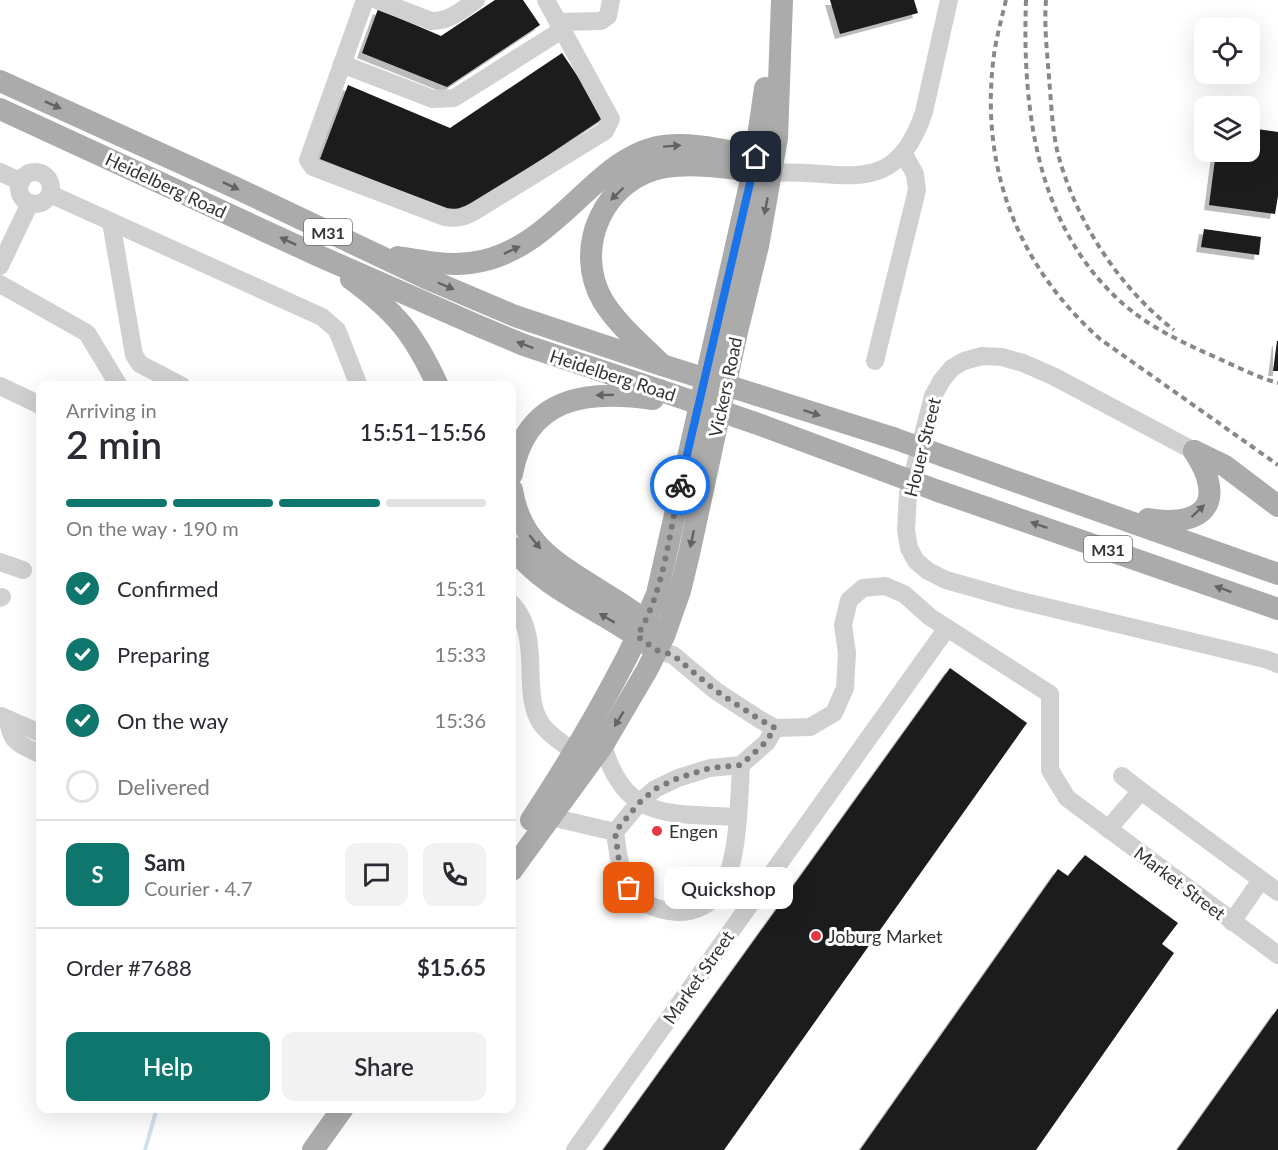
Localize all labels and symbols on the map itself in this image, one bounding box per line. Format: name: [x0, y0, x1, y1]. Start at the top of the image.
one-way arrow: [45, 101, 62, 110]
pin: [730, 131, 781, 182]
one-way arrow: [663, 141, 682, 150]
street label: Heidelberg Road: [102, 147, 230, 223]
one-way arrow: [223, 181, 240, 190]
one-way arrow: [610, 186, 624, 200]
one-way arrow: [761, 196, 770, 215]
road number: M31: [304, 219, 352, 245]
one-way arrow: [280, 237, 297, 246]
one-way arrow: [504, 246, 521, 255]
one-way arrow: [437, 281, 455, 291]
street label: Vickers Road: [704, 335, 746, 439]
one-way arrow: [515, 340, 533, 350]
street label: Heidelberg Road: [547, 344, 679, 406]
one-way arrow: [595, 390, 614, 400]
street label: Houer Street: [899, 395, 945, 499]
one-way arrow: [803, 408, 821, 418]
courier: [650, 455, 710, 515]
one-way arrow: [1191, 504, 1206, 518]
one-way arrow: [1030, 520, 1048, 530]
one-way arrow: [687, 530, 696, 549]
one-way arrow: [528, 535, 541, 550]
road number: M31: [1084, 536, 1132, 562]
one-way arrow: [1214, 583, 1232, 593]
one-way arrow: [599, 612, 615, 623]
one-way arrow: [614, 711, 625, 727]
place label: Engen: [669, 820, 718, 842]
marker: Engen: [650, 824, 664, 838]
street label: Market Street: [1130, 842, 1230, 925]
pin: [603, 862, 654, 913]
callout: Quickshop: [665, 867, 794, 909]
place label: Joburg Market: [828, 925, 943, 947]
street label: Market Street: [658, 926, 738, 1028]
marker: Joburg Market: [809, 929, 823, 943]

